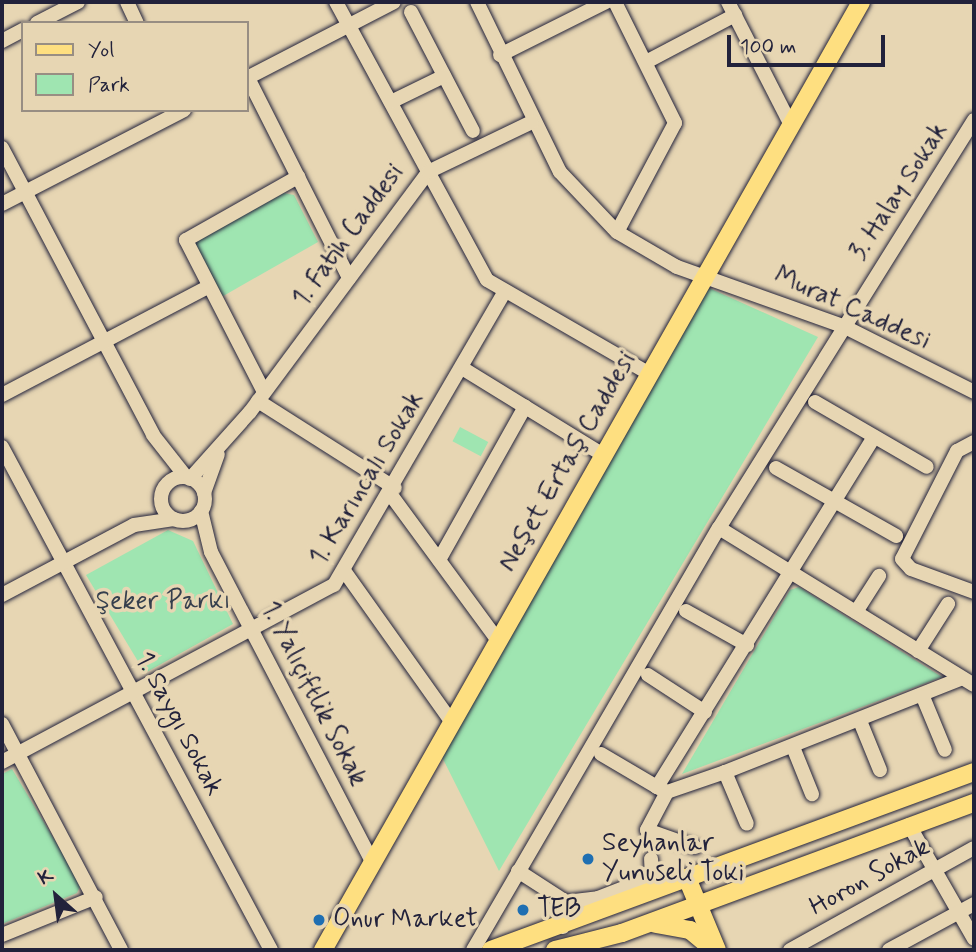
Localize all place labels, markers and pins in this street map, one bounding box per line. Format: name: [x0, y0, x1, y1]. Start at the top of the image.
place label: Seyhanlar Yunuseli Toki: [602, 828, 744, 890]
marker: Seyhanlar Yunuseli Toki: [580, 851, 596, 867]
place label: TEB: [537, 894, 581, 926]
marker: TEB: [515, 902, 531, 918]
place label: Onur Market: [333, 904, 478, 936]
marker: Onur Market: [311, 912, 327, 928]

